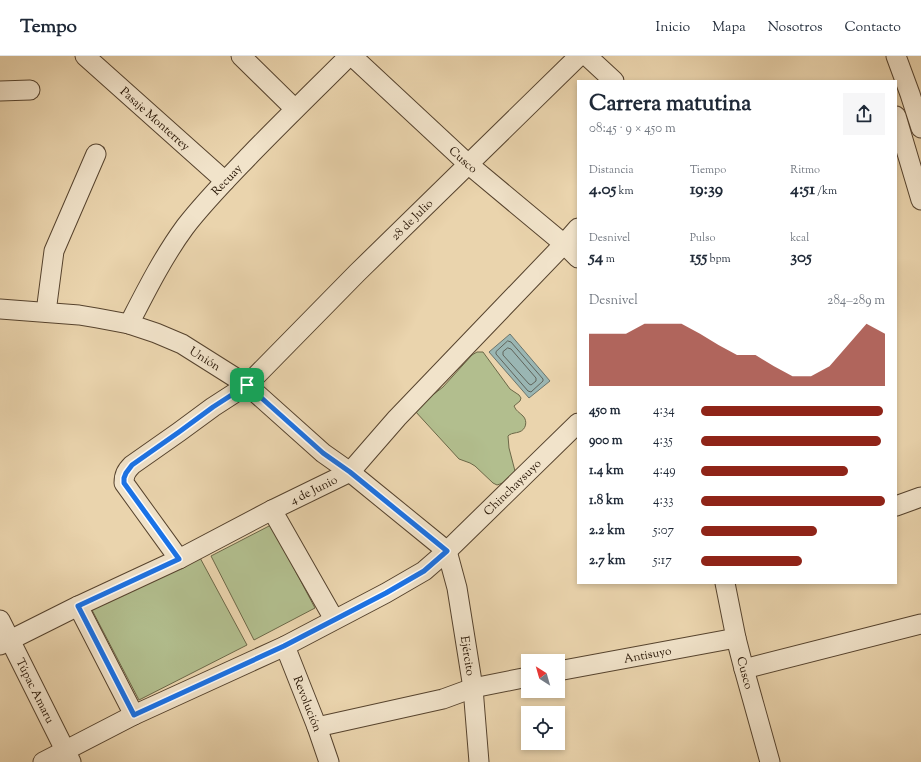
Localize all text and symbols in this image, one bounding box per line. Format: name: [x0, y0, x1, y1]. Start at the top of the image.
text: Tempo: [20, 14, 77, 41]
text: Inicio: [656, 18, 690, 38]
text: Mapa: [712, 18, 746, 38]
text: Nosotros: [768, 18, 823, 38]
text: Contacto: [845, 18, 901, 38]
street label: Pasaje Monterrey: [116, 83, 193, 155]
text: Carrera matutina: [589, 89, 751, 121]
button: share: [843, 93, 885, 135]
text: 08:45 · 9 × 450 m: [589, 120, 676, 138]
street label: Cusco: [444, 142, 481, 178]
street label: Recuay: [208, 160, 247, 200]
text: Distancia: [589, 162, 634, 178]
text: Tiempo: [690, 162, 726, 178]
text: Ritmo: [790, 162, 820, 178]
text: 4.05: [589, 178, 616, 202]
text: 19:39: [690, 178, 723, 202]
text: 4:51: [790, 178, 815, 202]
text: km: [616, 183, 634, 199]
text: /km: [815, 183, 837, 199]
street label: 28 de Julio: [387, 195, 438, 245]
text: Desnivel: [589, 230, 630, 246]
text: Pulso: [690, 230, 715, 246]
text: kcal: [790, 230, 809, 246]
text: 54: [589, 246, 603, 270]
text: 155: [690, 246, 707, 270]
text: 305: [790, 246, 812, 270]
text: m: [603, 251, 615, 267]
text: bpm: [707, 251, 731, 267]
text: Desnivel: [589, 292, 638, 310]
text: 284–289 m: [827, 292, 885, 310]
street label: Unión: [185, 343, 224, 376]
pin: [230, 368, 264, 402]
icon: arrive: [236, 374, 258, 396]
text: 450 m: [589, 402, 620, 420]
text: 4:34: [653, 402, 675, 420]
text: 900 m: [589, 432, 623, 450]
text: 4:35: [653, 432, 673, 450]
street label: Chinchaysuyo: [480, 455, 546, 521]
text: 1.4 km: [589, 462, 624, 480]
text: 4:49: [653, 462, 676, 480]
street label: 4 de Junio: [287, 471, 341, 510]
text: 1.8 km: [589, 492, 624, 510]
text: 4:33: [653, 492, 673, 510]
text: 2.2 km: [589, 522, 625, 540]
text: 5:07: [653, 522, 674, 540]
text: 2.7 km: [589, 552, 625, 570]
text: 5:17: [653, 552, 672, 570]
street label: Ejército: [455, 635, 479, 678]
street label: Antisuyo: [622, 642, 673, 669]
north arrow: [521, 654, 565, 698]
map controls: [521, 654, 565, 750]
street label: Túpac Amaru: [11, 655, 58, 727]
street label: Cusco: [731, 655, 757, 692]
street label: Revolución: [288, 673, 326, 734]
button: locate: [521, 706, 565, 750]

